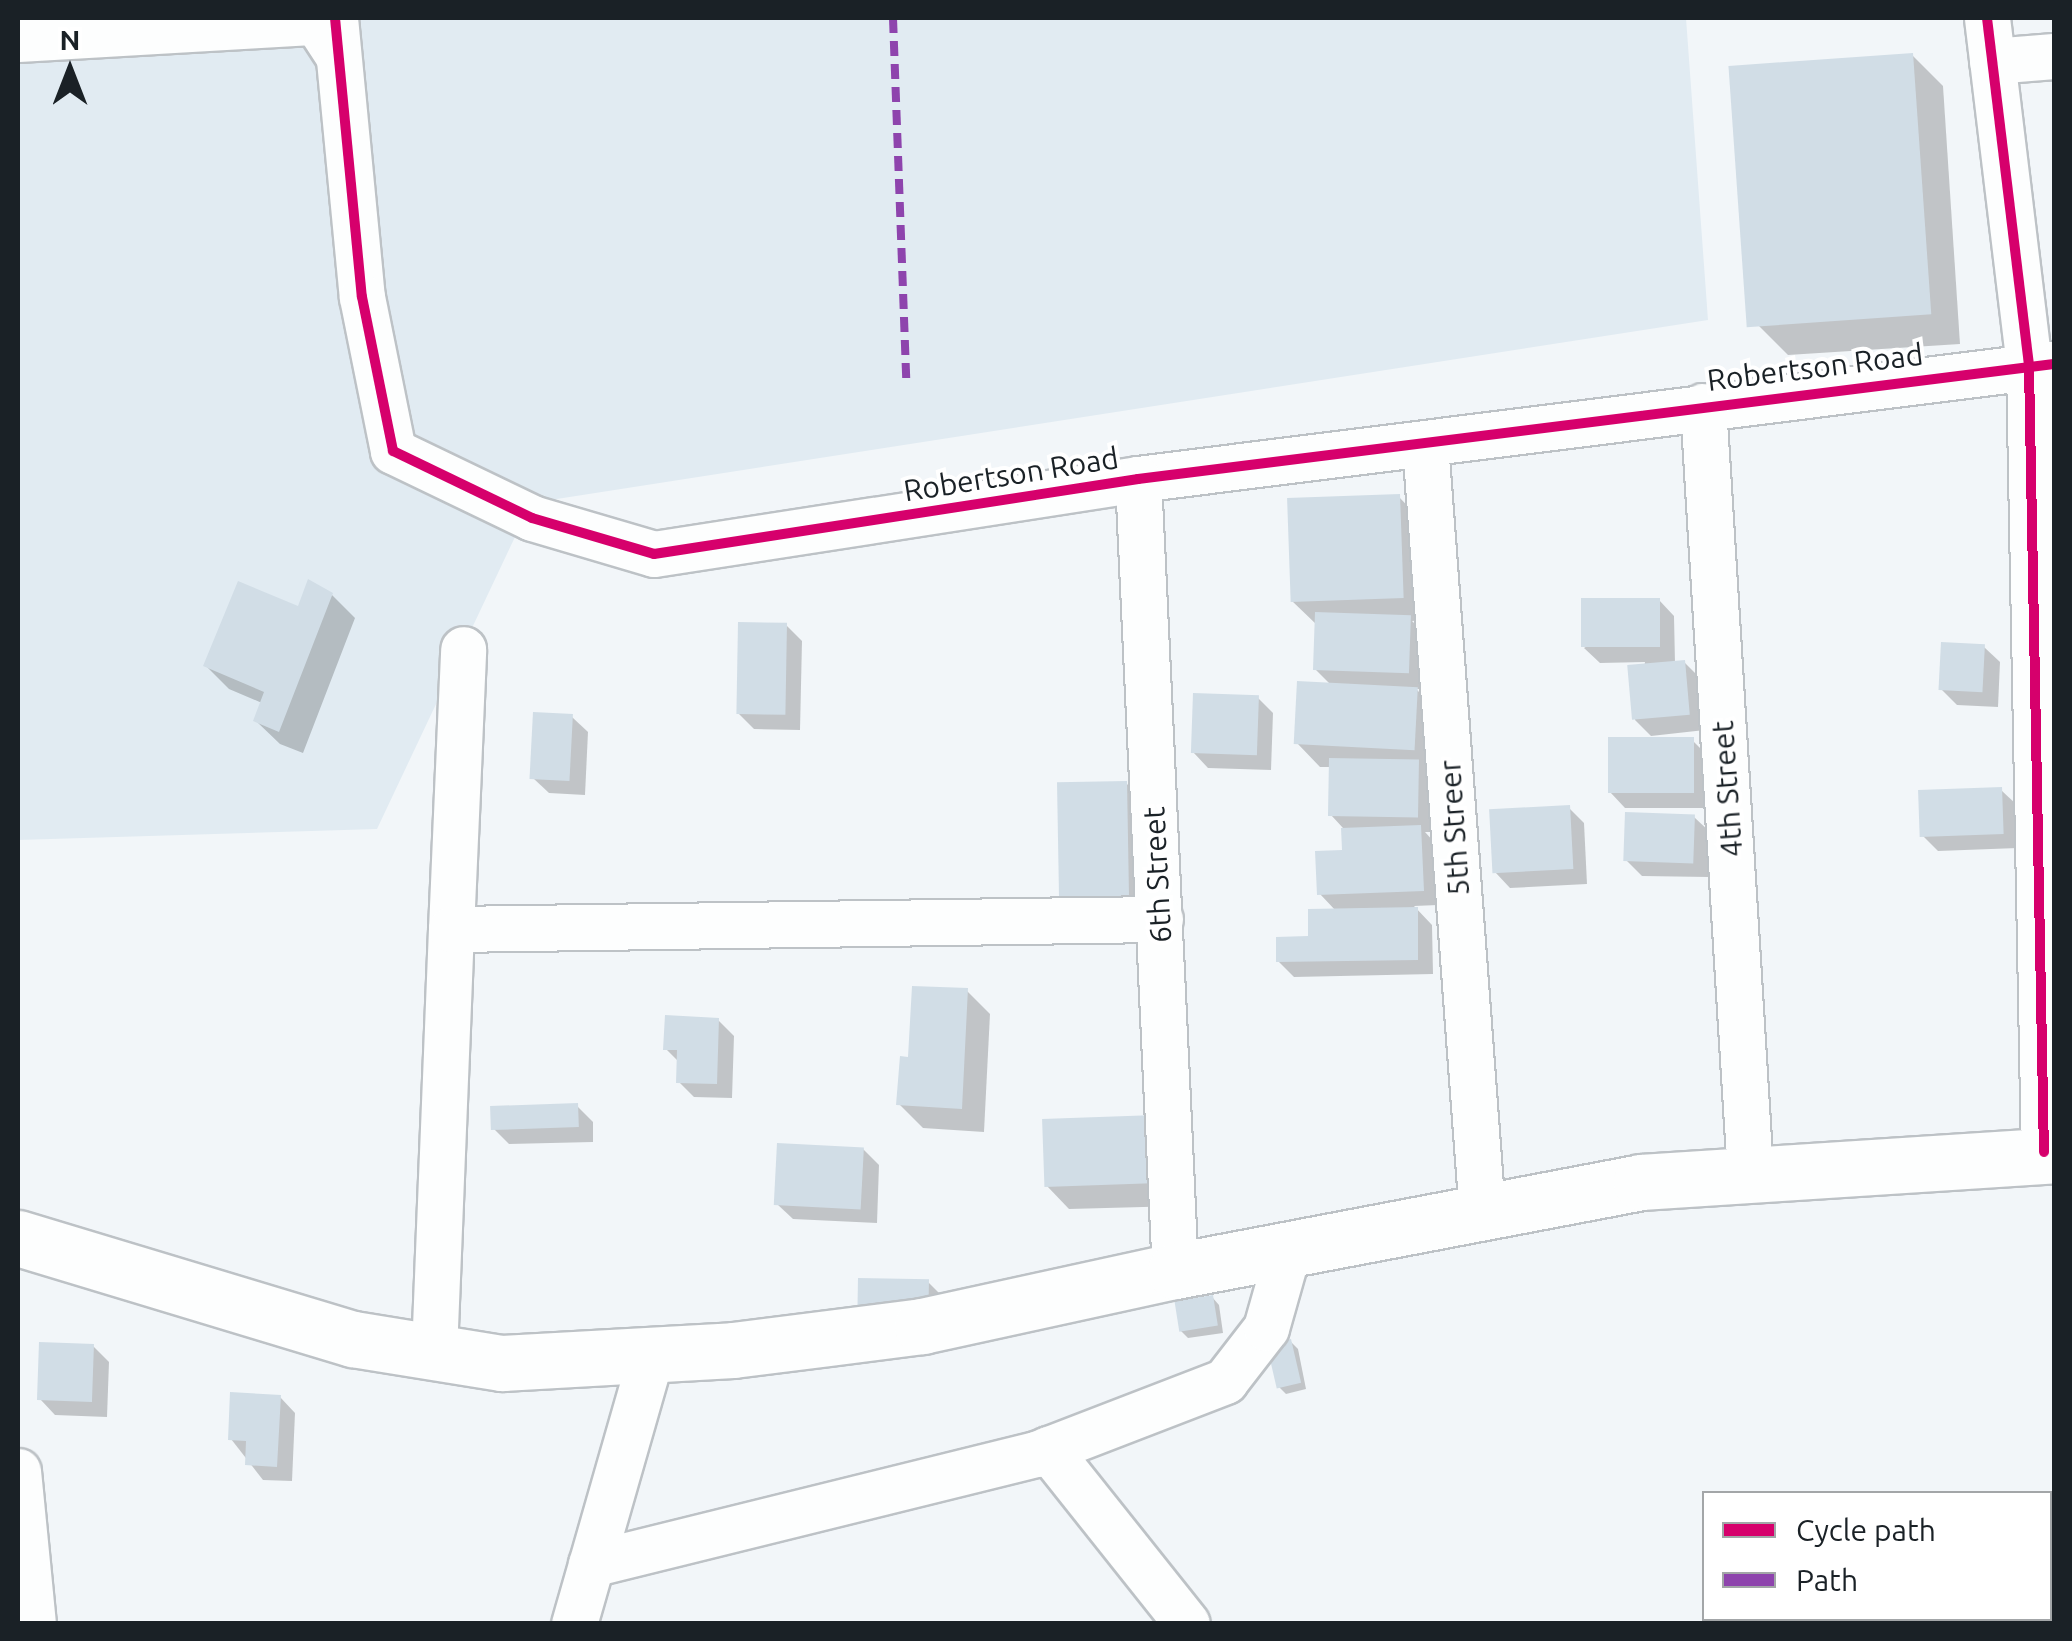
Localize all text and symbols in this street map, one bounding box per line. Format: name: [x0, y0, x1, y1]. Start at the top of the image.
north arrow: [20, 20, 120, 120]
text: N: [60, 24, 80, 55]
street label: Robertson Road: [1705, 336, 1925, 398]
street label: Robertson Road: [901, 439, 1121, 509]
street label: 4th Street: [1704, 720, 1750, 858]
street label: 5th Streer: [1431, 759, 1477, 897]
street label: 6th Street: [1135, 806, 1179, 944]
legend: [1702, 1491, 2052, 1621]
text: Cycle path: [1796, 1513, 1936, 1547]
text: Path: [1796, 1563, 1858, 1597]

